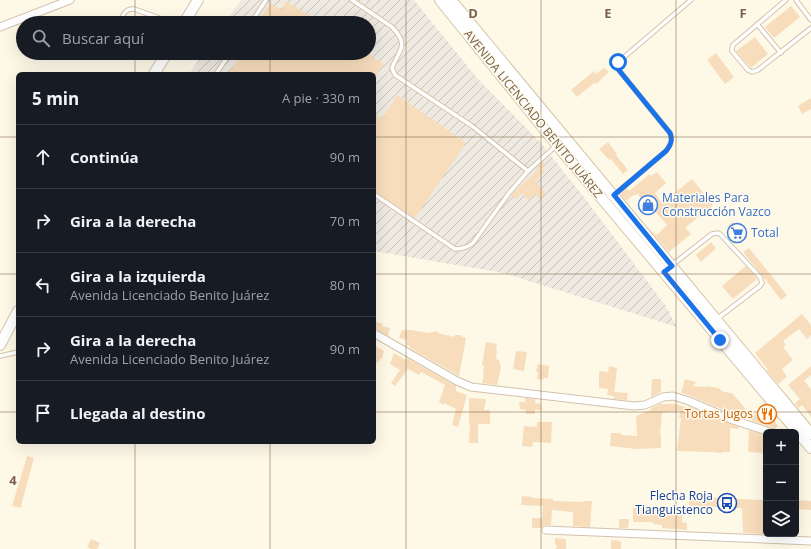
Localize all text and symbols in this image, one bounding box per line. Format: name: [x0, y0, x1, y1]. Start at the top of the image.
text: D: [468, 4, 478, 22]
text: E: [604, 4, 612, 22]
text: F: [739, 4, 747, 22]
search box: [16, 16, 376, 60]
street label: AVENIDA LICENCIADO BENITO JUÁREZ: [460, 26, 607, 202]
icon: search: [30, 27, 52, 49]
text: Buscar aquí: [62, 28, 144, 48]
route start: [609, 53, 627, 71]
text: 5 min: [32, 87, 79, 110]
text: A pie · 330 m: [282, 89, 360, 107]
icon: ahead: [32, 146, 54, 168]
text: Continúa: [70, 147, 139, 167]
text: 90 m: [330, 148, 360, 166]
place label: Materiales Para Construcción Vazco: [662, 189, 771, 220]
shop icon: Materiales Para Construcción Vazco: [637, 194, 659, 216]
icon: right: [32, 210, 54, 232]
text: Gira a la derecha: [70, 211, 196, 231]
text: 70 m: [330, 212, 360, 230]
supermarket icon: Total: [726, 222, 748, 244]
place label: Total: [751, 224, 779, 241]
text: Gira a la izquierda: [70, 266, 206, 286]
icon: left: [32, 274, 54, 296]
text: 80 m: [330, 276, 360, 294]
text: Avenida Licenciado Benito Juárez: [70, 286, 269, 304]
text: Gira a la derecha: [70, 330, 196, 350]
route end: [711, 331, 729, 349]
icon: right: [32, 338, 54, 360]
text: 90 m: [330, 340, 360, 358]
text: Avenida Licenciado Benito Juárez: [70, 350, 269, 368]
icon: arrive: [32, 402, 54, 424]
text: Llegada al destino: [70, 403, 205, 423]
restaurant icon: Tortas Jugos: [756, 403, 778, 425]
place label: Tortas Jugos: [684, 405, 753, 422]
map controls: [763, 429, 799, 537]
button: +: [763, 429, 799, 465]
button: −: [763, 465, 799, 501]
text: 4: [9, 471, 17, 489]
place label: Flecha Roja Tianguistenco: [635, 487, 713, 518]
bus stop icon: Flecha Roja Tianguistenco: [716, 492, 738, 514]
button: layers: [763, 501, 799, 537]

